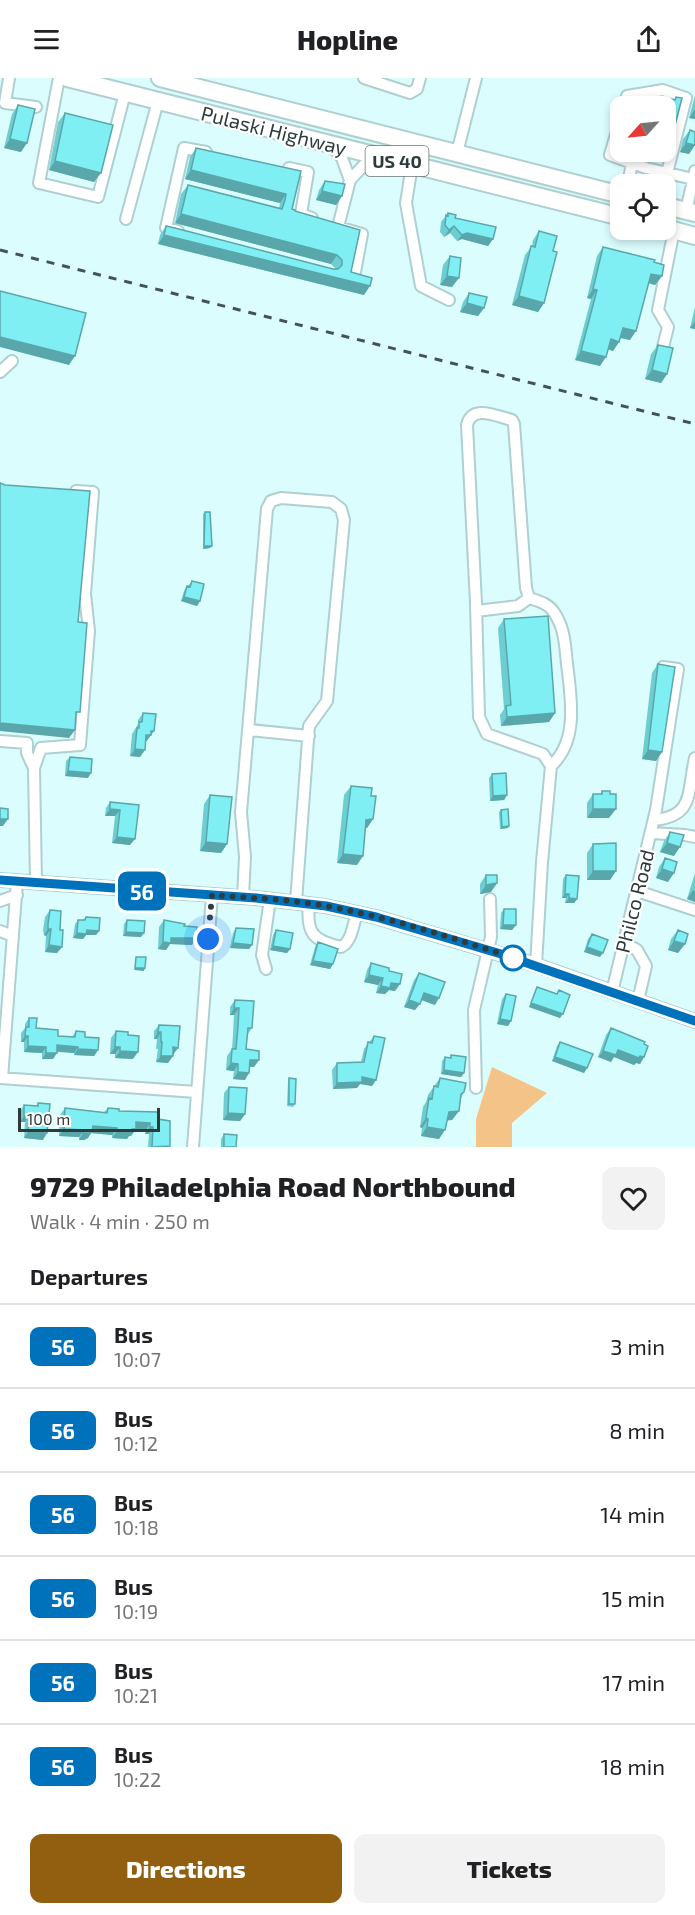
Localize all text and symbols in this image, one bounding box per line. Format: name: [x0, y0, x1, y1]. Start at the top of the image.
icon: menu: [30, 23, 63, 56]
text: Hopline: [297, 23, 398, 55]
icon: share: [632, 23, 665, 56]
north arrow: [610, 96, 676, 162]
map controls: [610, 96, 676, 240]
street label: Pulaski Highway: [199, 100, 350, 160]
road number: US 40: [366, 146, 428, 176]
button: locate: [610, 174, 676, 240]
street label: Philco Road: [610, 847, 658, 955]
line badge: 56: [115, 872, 169, 910]
text: 56: [130, 879, 154, 904]
your location: [193, 924, 223, 954]
unlabelled marker: [500, 945, 526, 971]
scale bar: [18, 1105, 160, 1132]
text: 100 m: [27, 1109, 70, 1128]
button: heart: [602, 1167, 665, 1230]
text: 9729 Philadelphia Road Northbound: [30, 1169, 516, 1203]
text: Walk · 4 min · 250 m: [30, 1209, 210, 1233]
text: Departures: [30, 1263, 148, 1289]
text: Bus: [114, 1321, 153, 1347]
text: 3 min: [610, 1333, 665, 1359]
text: 56: [51, 1334, 75, 1359]
text: 10:07: [114, 1347, 161, 1371]
text: Bus: [114, 1405, 153, 1431]
text: 8 min: [609, 1417, 665, 1443]
text: 56: [51, 1418, 75, 1443]
text: 10:12: [114, 1431, 158, 1455]
text: Bus: [114, 1489, 153, 1515]
text: 14 min: [600, 1501, 665, 1527]
text: 56: [51, 1502, 75, 1527]
text: 10:18: [114, 1515, 159, 1539]
text: Bus: [114, 1573, 153, 1599]
text: 15 min: [602, 1585, 665, 1611]
text: 56: [51, 1586, 75, 1611]
text: 10:19: [114, 1599, 158, 1623]
text: Bus: [114, 1657, 153, 1683]
text: 17 min: [603, 1669, 665, 1695]
text: 56: [51, 1670, 75, 1695]
text: 10:21: [114, 1683, 158, 1707]
text: Bus: [114, 1741, 153, 1767]
text: 18 min: [600, 1753, 665, 1779]
text: 56: [51, 1754, 75, 1779]
text: 10:22: [114, 1767, 161, 1791]
button: Directions: [30, 1834, 342, 1903]
button: Tickets: [354, 1834, 665, 1903]

